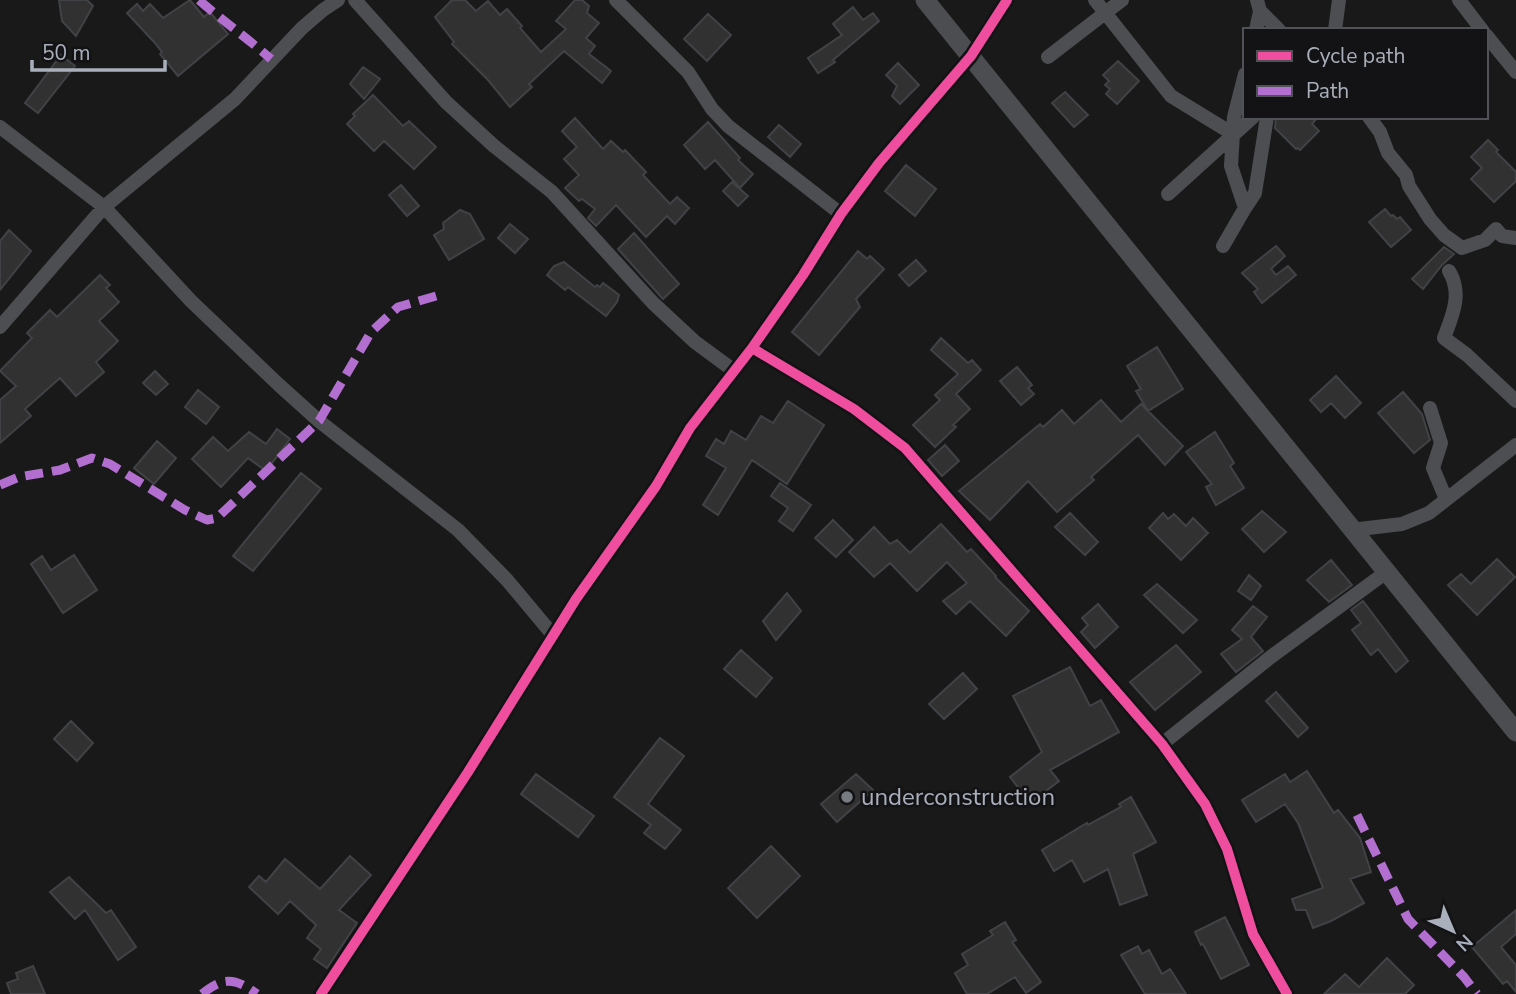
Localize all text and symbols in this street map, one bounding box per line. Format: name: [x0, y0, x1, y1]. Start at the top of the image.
scale bar: [32, 28, 164, 72]
legend: [1243, 28, 1488, 119]
text: 50 m: [42, 39, 91, 67]
text: Cycle path: [1306, 42, 1405, 70]
text: Path: [1306, 77, 1349, 105]
place label: underconstruction: [861, 781, 1055, 813]
marker: underconstruction: [839, 789, 855, 805]
north arrow: [1418, 896, 1488, 966]
text: N: [1450, 928, 1478, 957]

